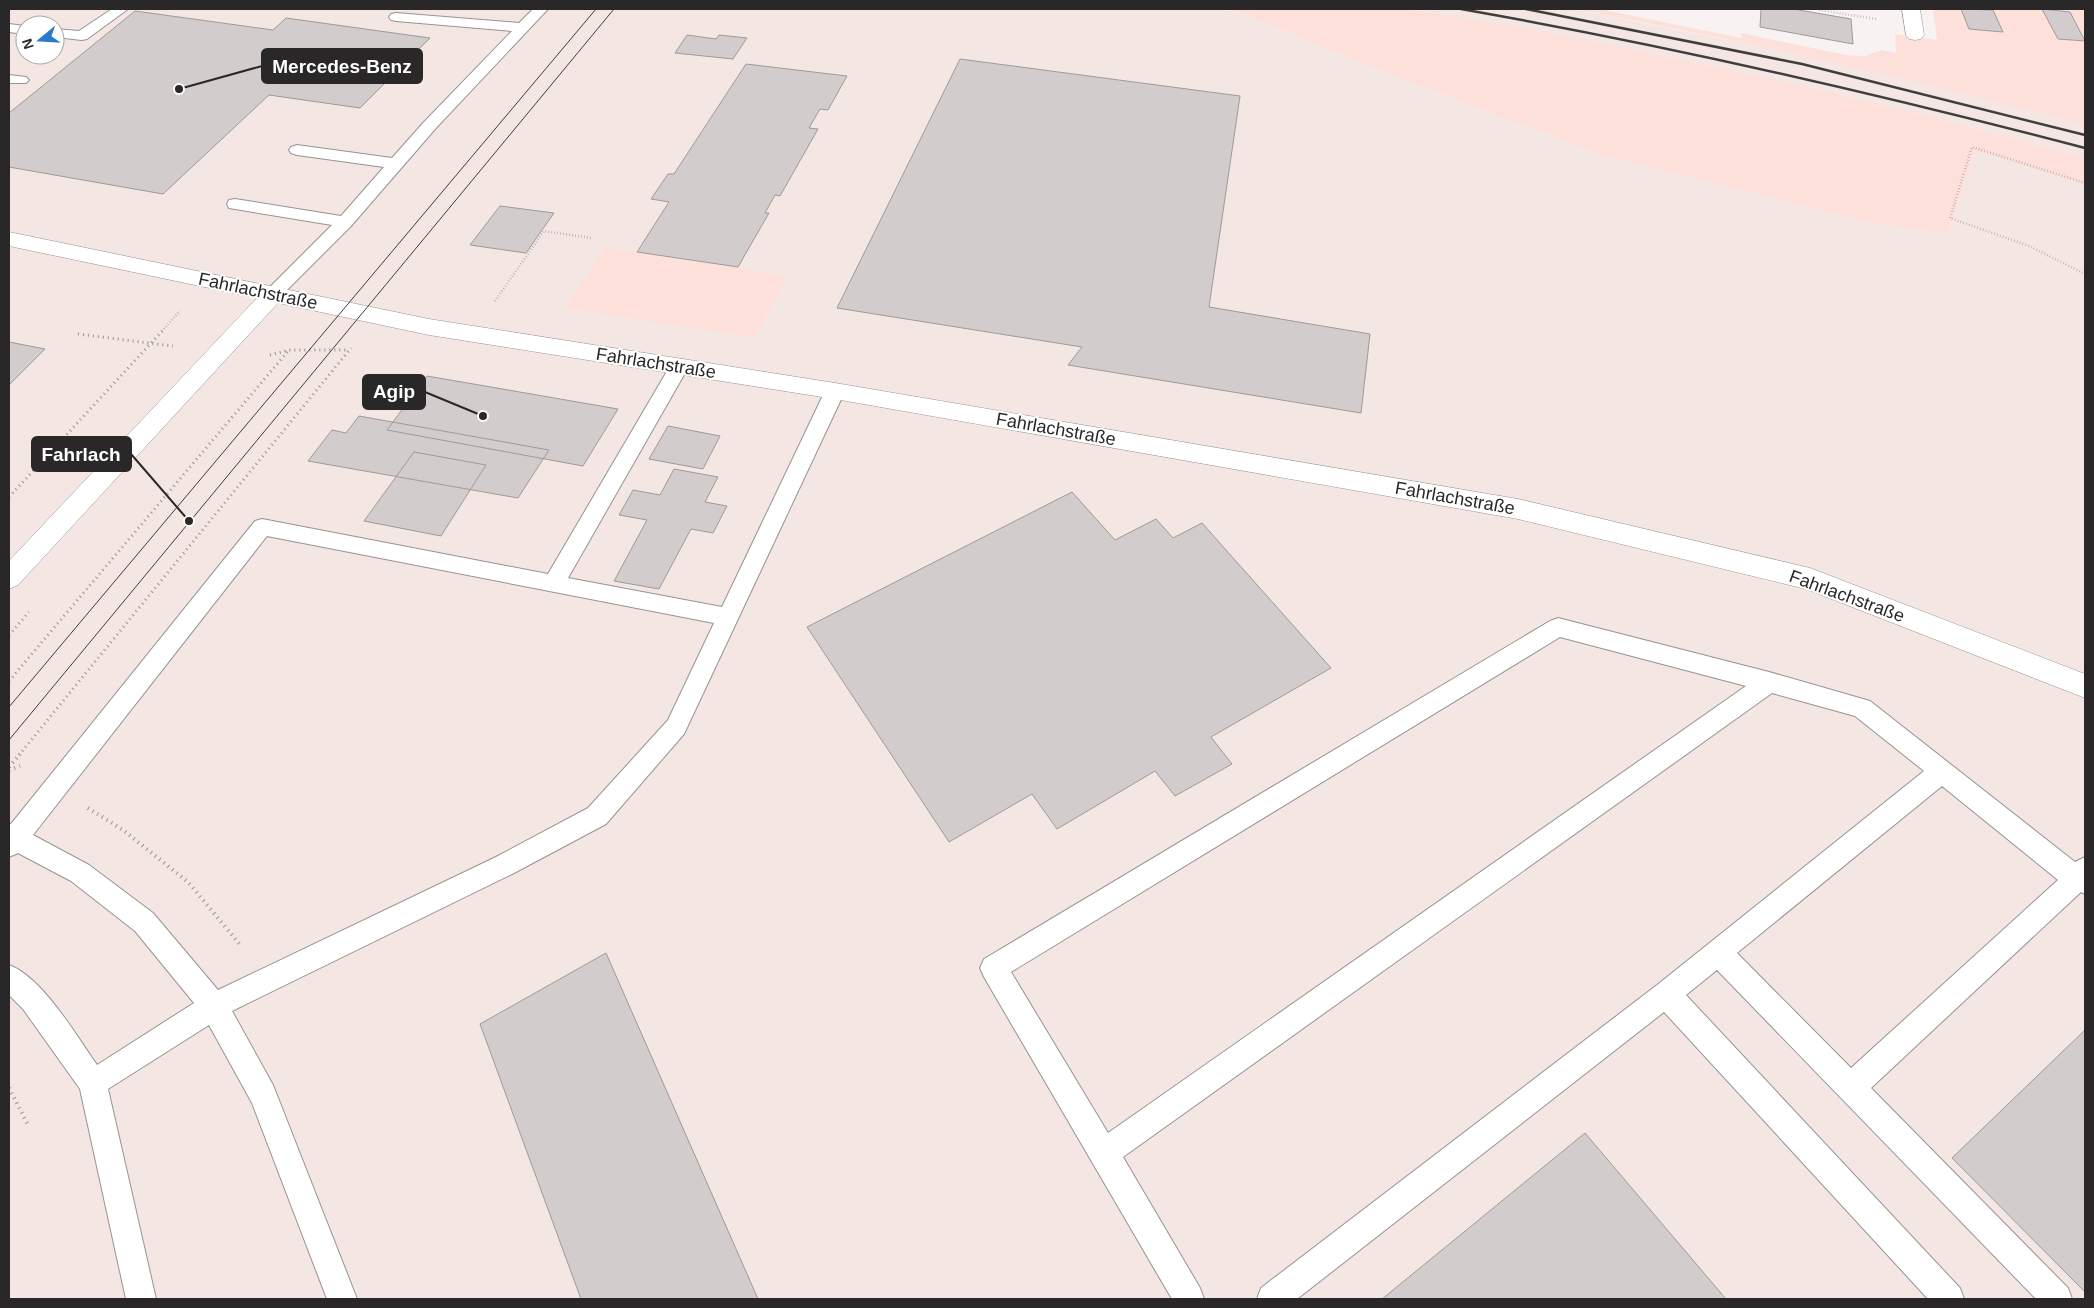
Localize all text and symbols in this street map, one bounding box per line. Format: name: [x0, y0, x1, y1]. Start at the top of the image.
north arrow: [15, 15, 65, 65]
text: N: [18, 37, 37, 51]
callout: Mercedes-Benz: [262, 49, 422, 83]
text: Mercedes-Benz: [272, 56, 412, 77]
street label: Fahrlachstraße: [197, 269, 319, 313]
street label: Fahrlachstraße: [595, 344, 717, 382]
callout: Agip: [363, 375, 425, 409]
text: Agip: [373, 381, 415, 402]
street label: Fahrlachstraße: [995, 409, 1117, 449]
callout: Fahrlach: [32, 437, 131, 471]
text: Fahrlach: [41, 444, 121, 465]
street label: Fahrlachstraße: [1394, 478, 1516, 518]
street label: Fahrlachstraße: [1787, 566, 1907, 626]

